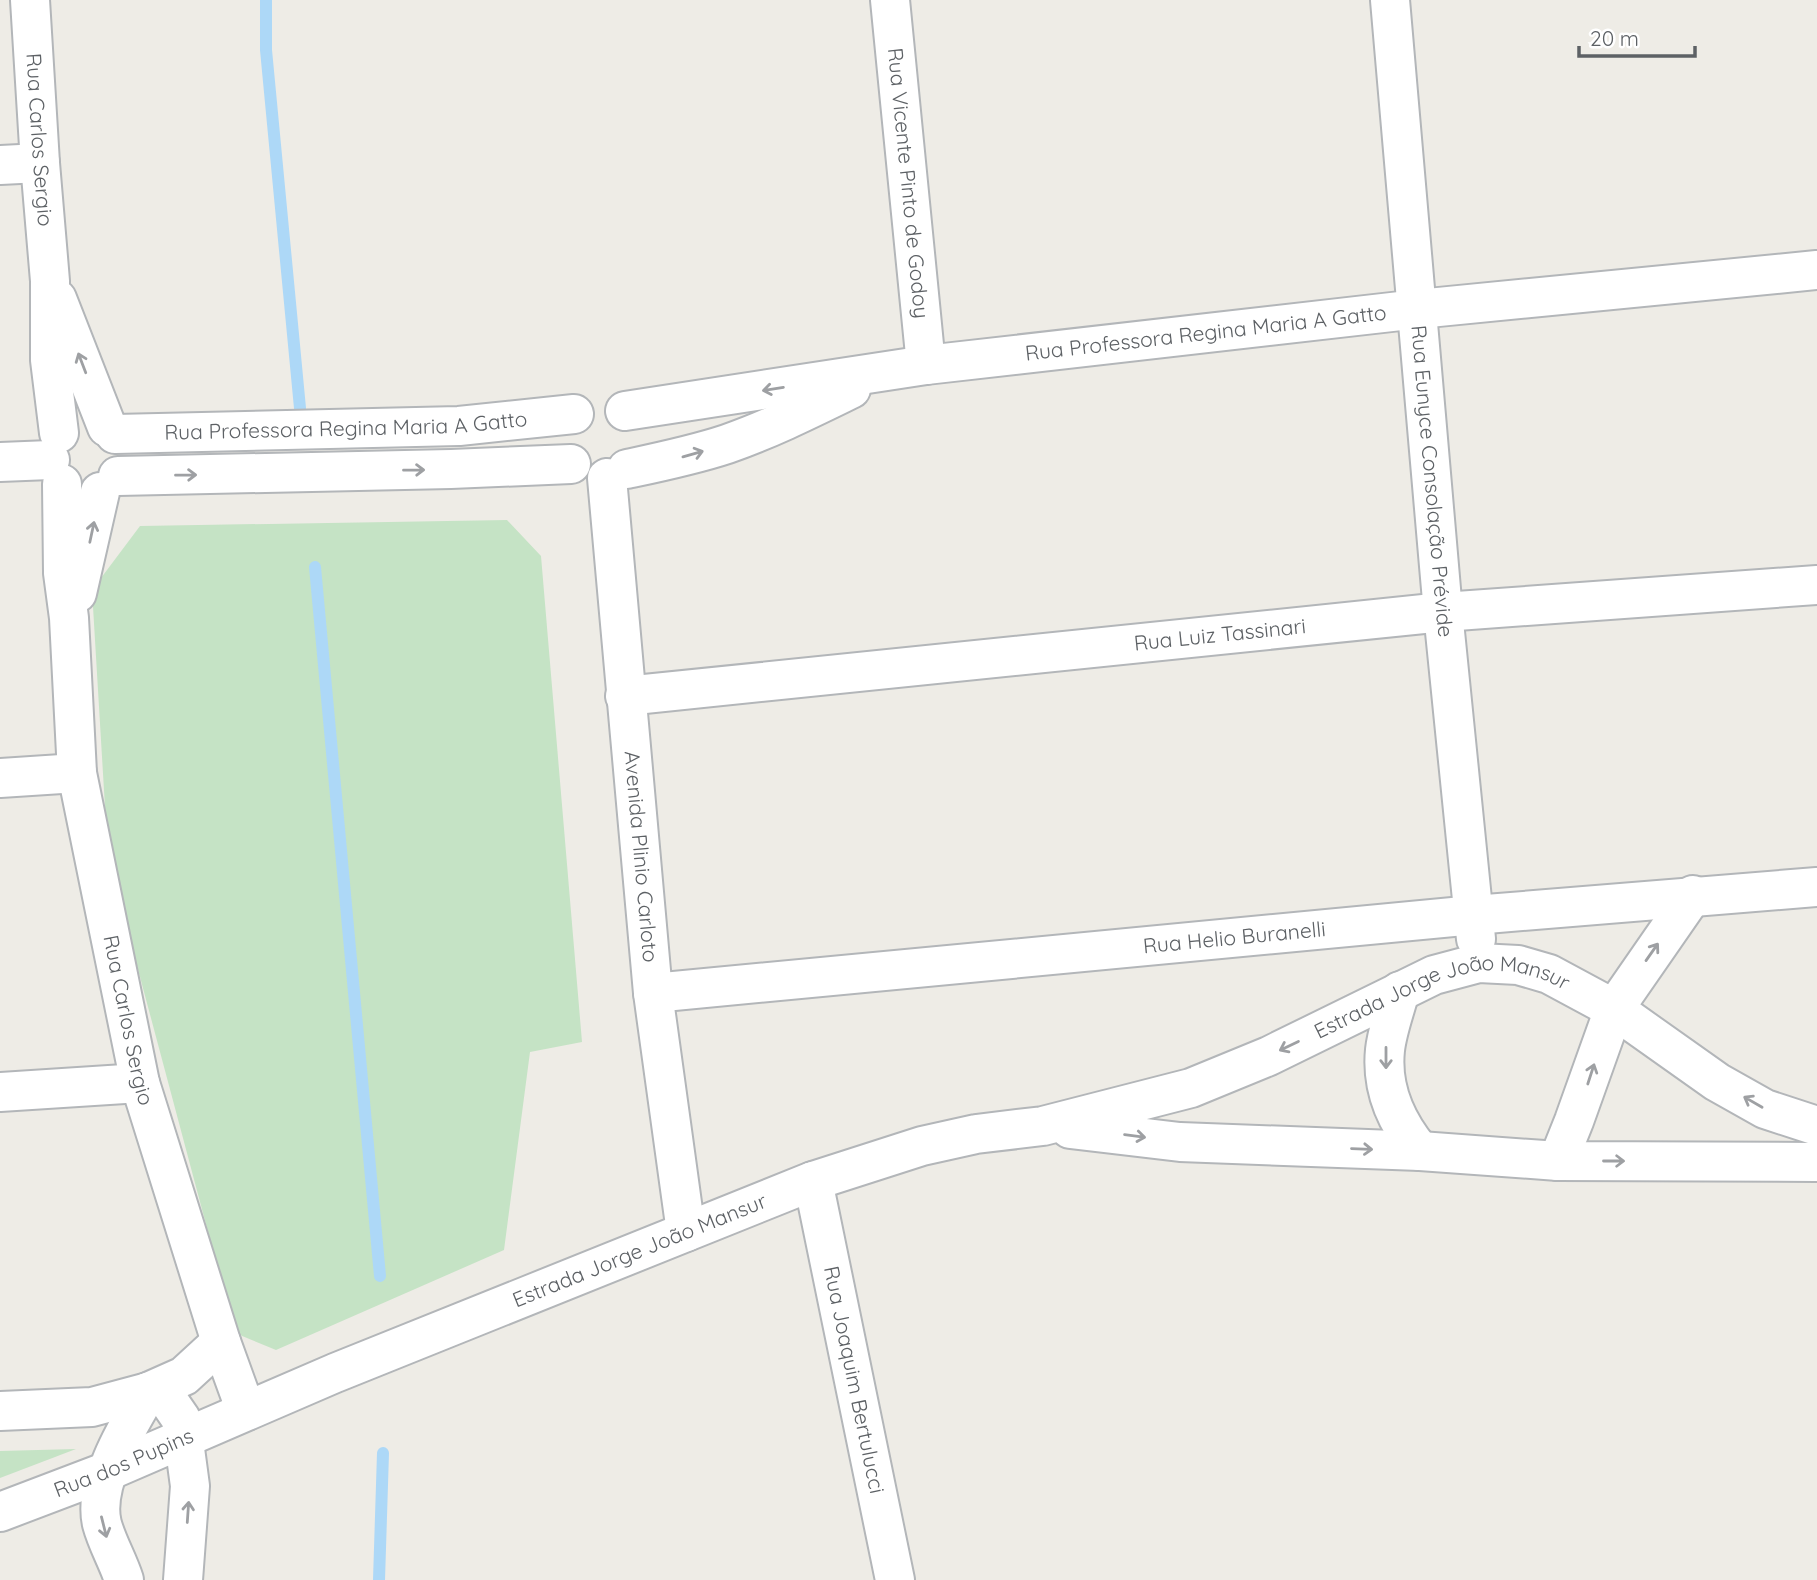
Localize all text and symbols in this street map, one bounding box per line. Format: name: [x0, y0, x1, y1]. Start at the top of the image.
scale bar: [1579, 14, 1694, 58]
text: 20 m: [1590, 25, 1639, 51]
street label: Rua Vicente Pinto de Godoy: [883, 46, 935, 320]
street label: Rua Carlos Sergio: [21, 52, 59, 227]
street label: Rua Professora Regina Maria A Gatto: [1024, 299, 1388, 366]
street label: Rua Eunyce Consolação Prévide: [1406, 324, 1459, 638]
one-way arrow: [75, 353, 88, 375]
one-way arrow: [762, 383, 785, 396]
street label: Rua Professora Regina Maria A Gatto: [164, 405, 528, 445]
one-way arrow: [682, 446, 704, 459]
one-way arrow: [402, 463, 425, 477]
one-way arrow: [175, 468, 198, 482]
one-way arrow: [85, 521, 99, 544]
street label: Rua Luiz Tassinari: [1133, 612, 1307, 656]
street label: Avenida Plinio Carloto: [619, 750, 664, 963]
street label: Rua Helio Buranelli: [1142, 915, 1327, 958]
street label: Rua Carlos Sergio: [98, 933, 160, 1108]
one-way arrow: [1645, 943, 1659, 962]
street label: Estrada Jorge João Mansur: [1309, 949, 1575, 1044]
one-way arrow: [1279, 1039, 1300, 1053]
one-way arrow: [1379, 1046, 1393, 1069]
one-way arrow: [1586, 1064, 1598, 1086]
one-way arrow: [1744, 1095, 1764, 1109]
one-way arrow: [1124, 1130, 1146, 1143]
one-way arrow: [1351, 1142, 1374, 1155]
one-way arrow: [1602, 1154, 1625, 1168]
street label: Estrada Jorge João Mansur: [508, 1187, 770, 1312]
street label: Rua Joaquim Bertulucci: [819, 1264, 891, 1496]
street label: Rua dos Pupins: [50, 1422, 197, 1502]
one-way arrow: [182, 1501, 195, 1524]
one-way arrow: [98, 1515, 111, 1538]

